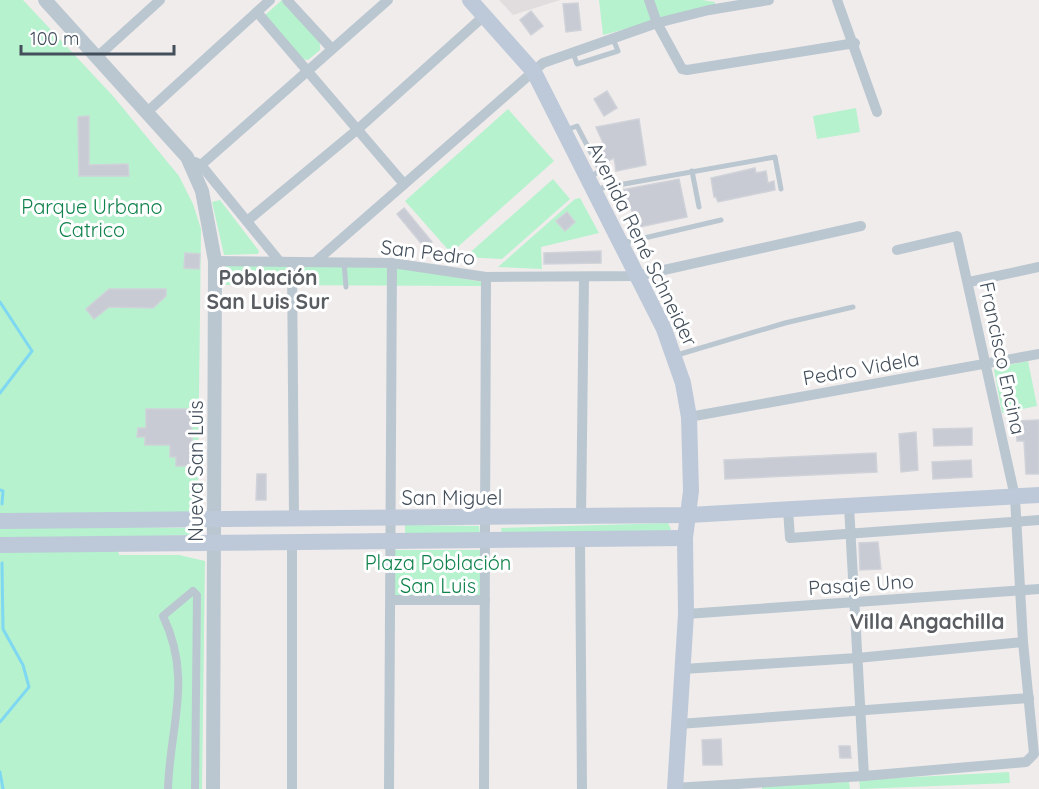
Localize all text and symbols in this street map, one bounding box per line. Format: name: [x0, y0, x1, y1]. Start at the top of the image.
scale bar: [21, 18, 174, 56]
text: 100 m: [30, 27, 79, 50]
street label: Avenida René Schneider: [583, 138, 703, 350]
park label: Parque Urbano Catrico: [21, 194, 163, 242]
street label: San Pedro: [379, 234, 477, 270]
district label: Población San Luis Sur: [206, 264, 330, 314]
street label: Francisco Encina: [975, 279, 1031, 437]
street label: Pedro Videla: [801, 345, 921, 391]
street label: Nueva San Luis: [183, 400, 208, 542]
street label: San Miguel: [402, 485, 502, 510]
park label: Plaza Población San Luis: [365, 550, 511, 598]
street label: Pasaje Uno: [807, 568, 915, 600]
district label: Villa Angachilla: [850, 608, 1004, 634]

